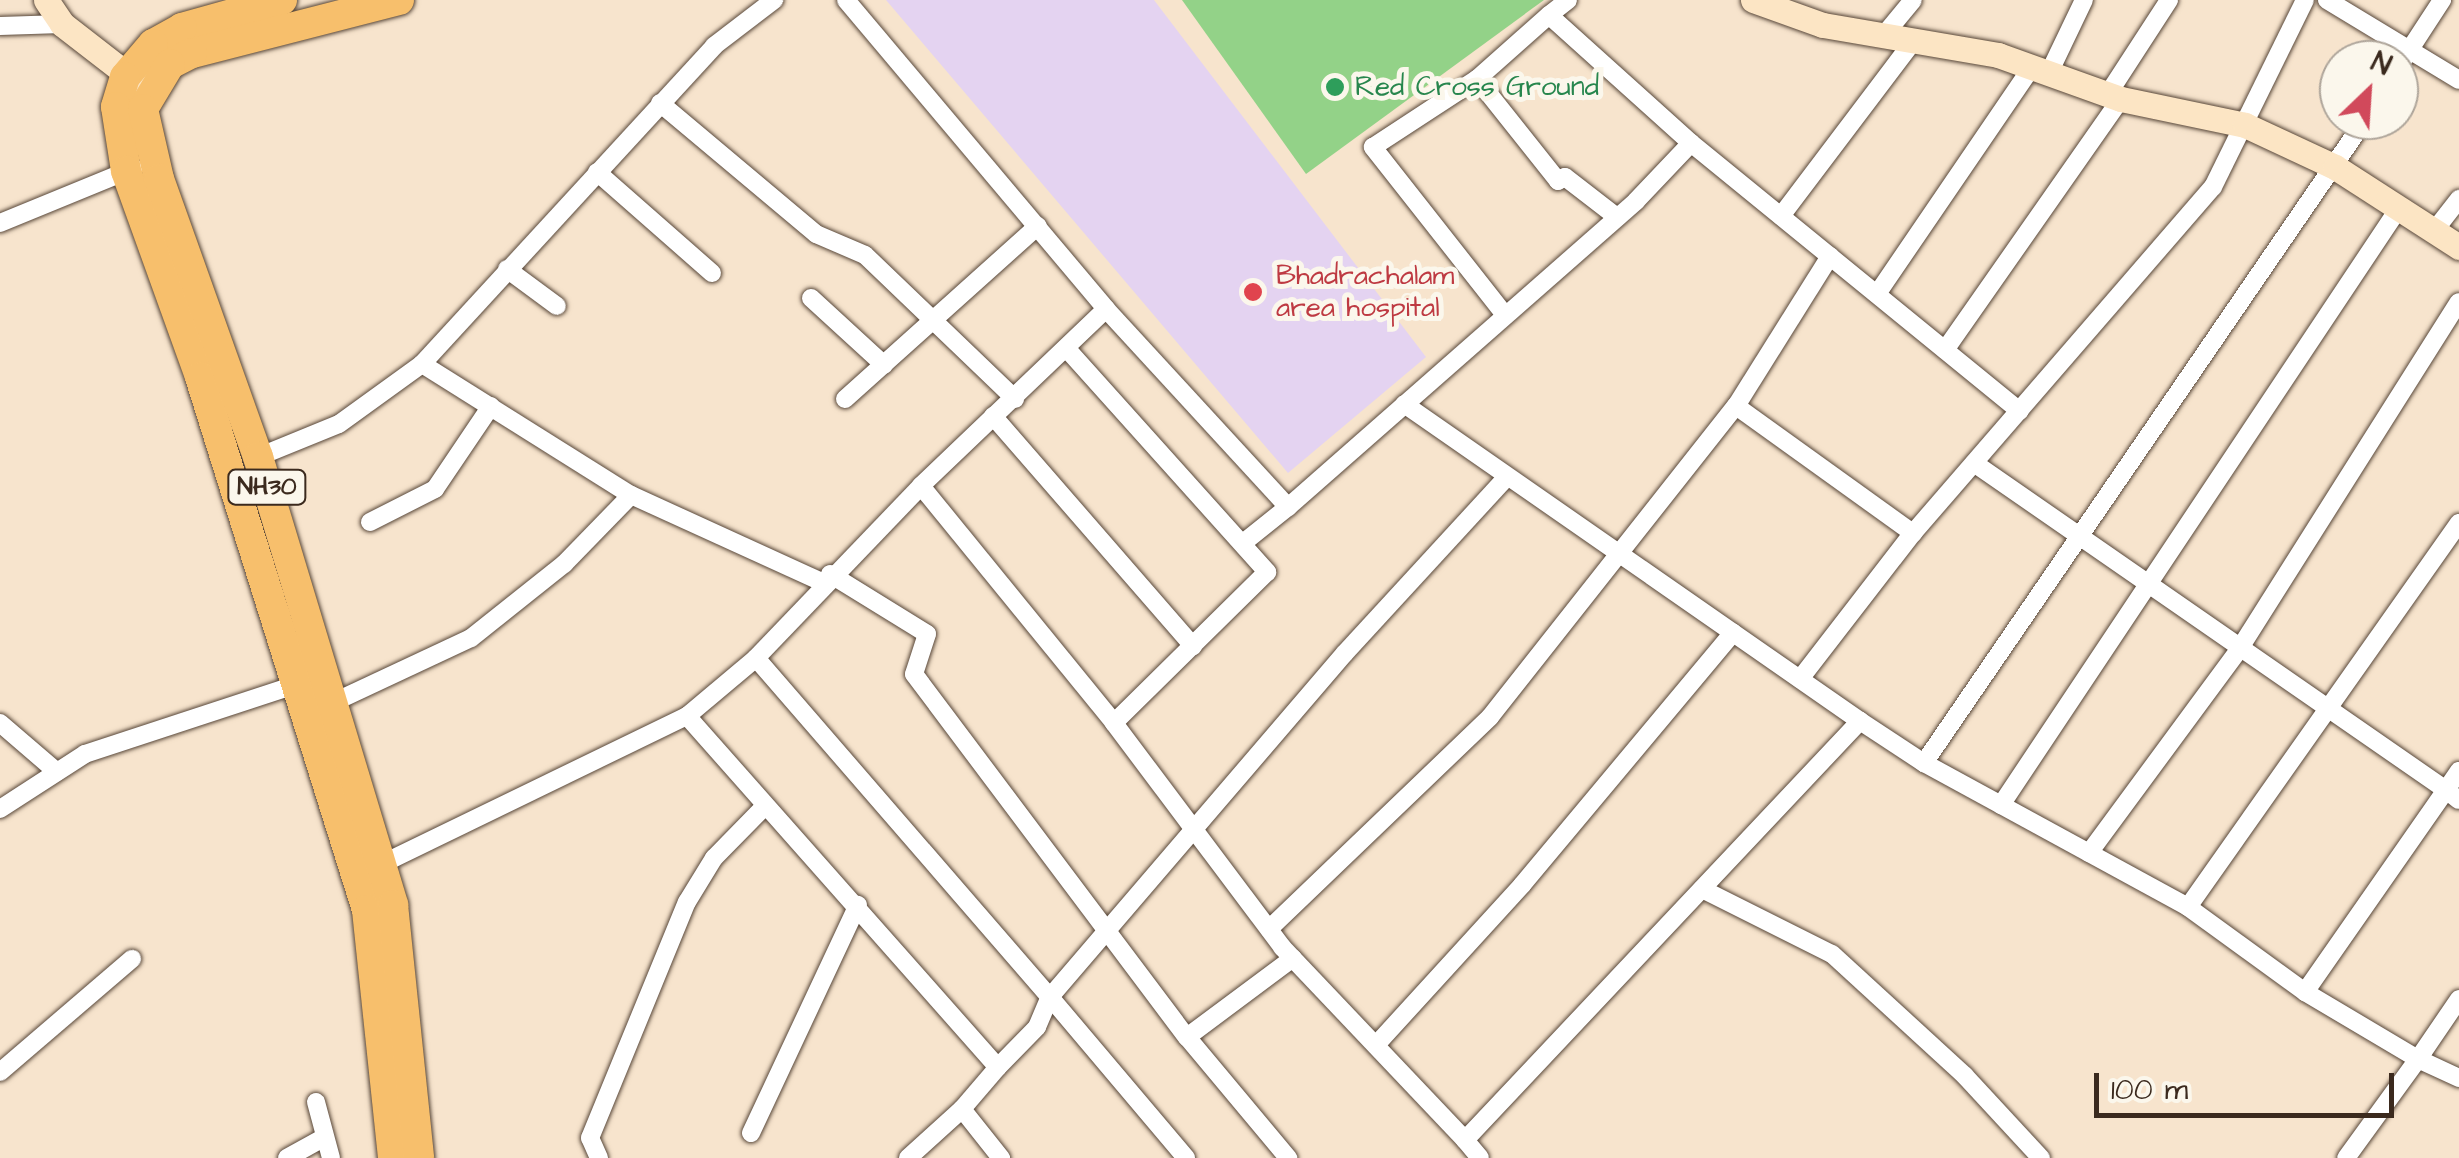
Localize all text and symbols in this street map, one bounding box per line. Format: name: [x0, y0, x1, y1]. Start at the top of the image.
north arrow: [2319, 40, 2419, 140]
text: N: [2365, 43, 2397, 86]
place label: Red Cross Ground: [1355, 70, 1599, 104]
marker: Red Cross Ground: [1324, 76, 1346, 98]
place label: Bhadrachalam area hospital: [1276, 259, 1454, 325]
marker: Bhadrachalam area hospital: [1240, 279, 1266, 305]
road number: NH30: [227, 467, 307, 507]
scale bar: [2099, 1053, 2399, 1115]
text: 100 m: [2111, 1069, 2188, 1111]

